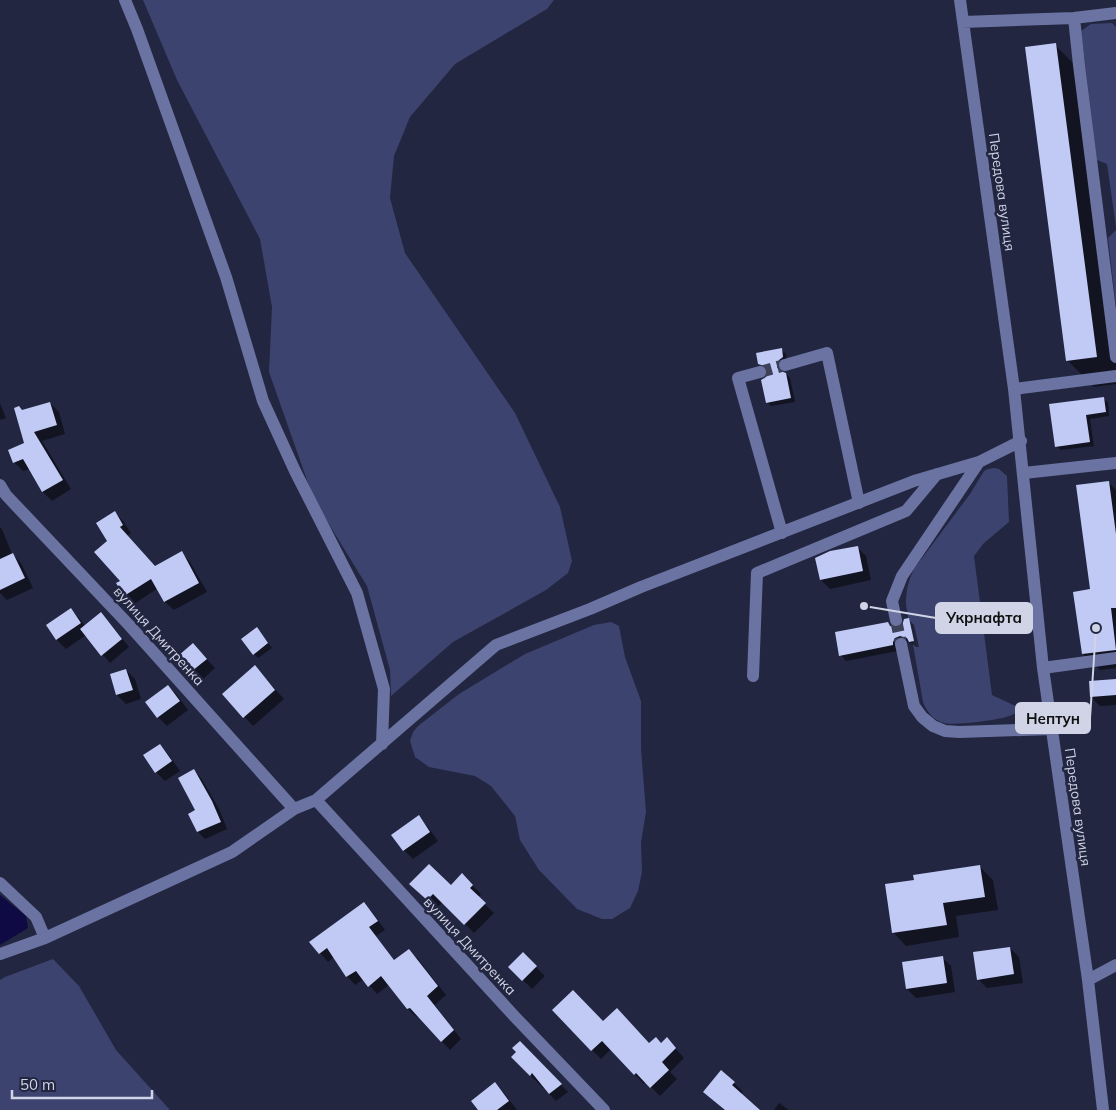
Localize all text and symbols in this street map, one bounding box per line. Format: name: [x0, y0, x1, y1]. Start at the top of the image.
street label: Передова вулиця: [985, 132, 1019, 252]
street label: вулиця Дмитренка: [110, 583, 208, 689]
callout: Укрнафта: [936, 603, 1032, 633]
text: Укрнафта: [945, 608, 1022, 627]
callout: Нептун: [1016, 703, 1090, 733]
text: Нептун: [1026, 709, 1080, 728]
street label: Передова вулиця: [1061, 747, 1095, 867]
street label: вулиця Дмитренка: [420, 893, 520, 999]
scale bar: [12, 1068, 152, 1100]
text: 50 m: [20, 1075, 55, 1094]

